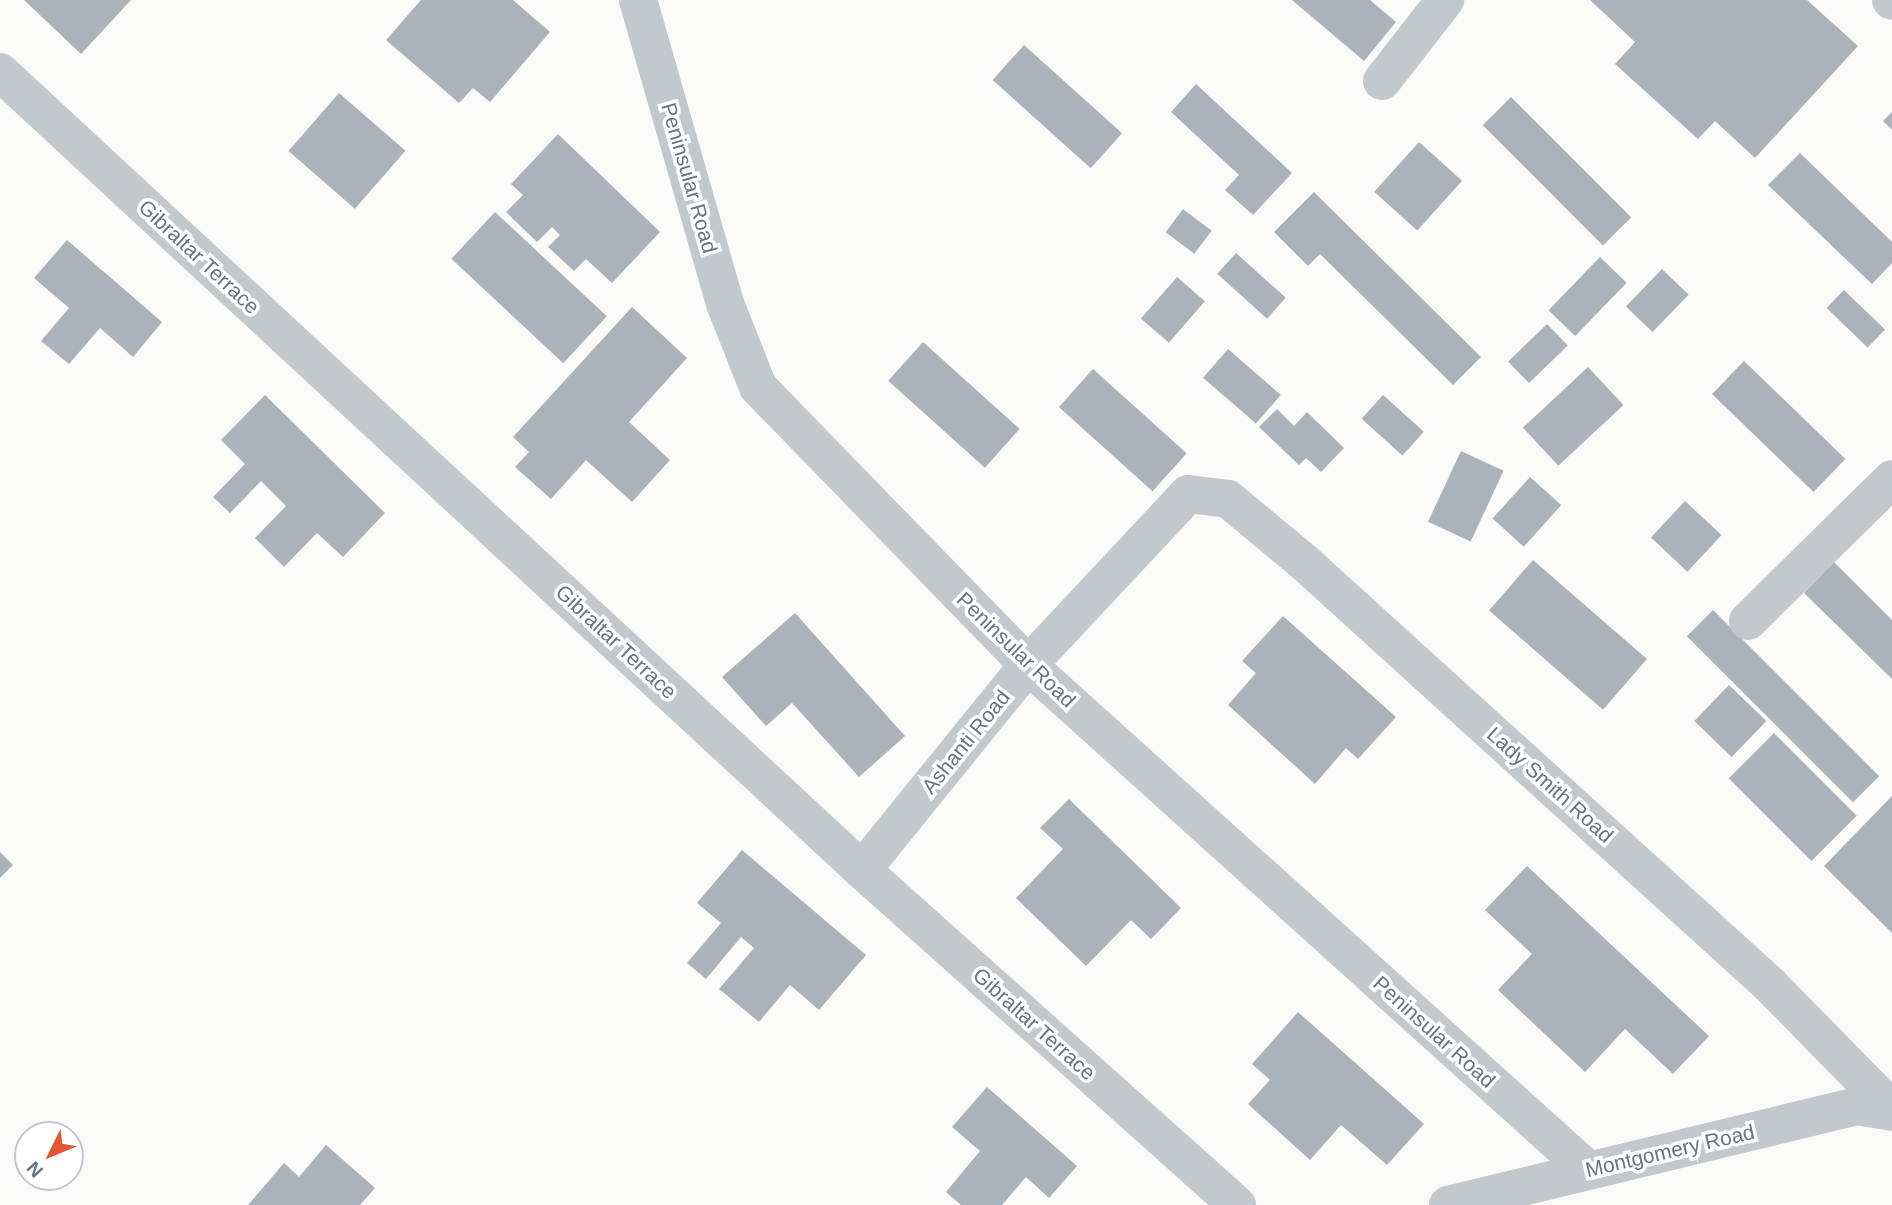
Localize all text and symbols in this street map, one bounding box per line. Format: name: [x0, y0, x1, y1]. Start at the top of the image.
street label: Peninsular Road: [655, 100, 723, 256]
street label: Gibraltar Terrace: [133, 194, 265, 320]
street label: Gibraltar Terrace: [550, 579, 682, 705]
street label: Peninsular Road: [951, 587, 1081, 713]
street label: Ashanti Road: [917, 685, 1015, 799]
street label: Lady Smith Road: [1482, 722, 1618, 848]
street label: Gibraltar Terrace: [967, 962, 1101, 1086]
street label: Peninsular Road: [1368, 971, 1500, 1093]
street label: Montgomery Road: [1583, 1119, 1757, 1183]
north arrow: [14, 1121, 84, 1191]
text: N: [22, 1157, 47, 1181]

